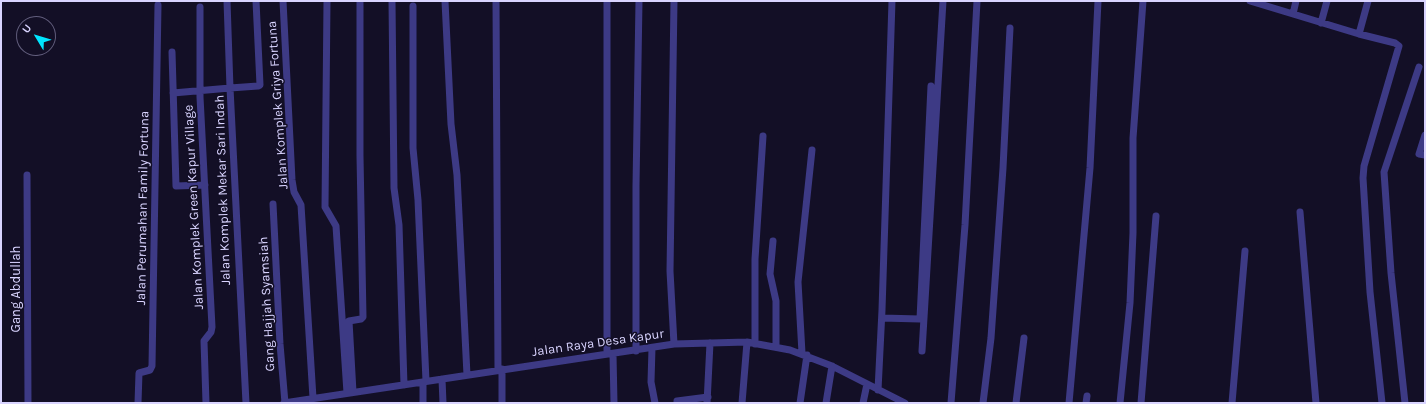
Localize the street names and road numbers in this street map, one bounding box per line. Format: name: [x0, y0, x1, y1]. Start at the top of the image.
street label: Jalan Komplek Griya Fortuna: [264, 20, 292, 190]
street label: Jalan Komplek Mekar Sari Indah: [212, 95, 234, 285]
street label: Jalan Komplek Green Kapur Village: [181, 104, 207, 310]
street label: Jalan Perumahan Family Fortuna: [134, 111, 152, 305]
street label: Gang Hajjah Syamsiah: [256, 236, 278, 372]
street label: Gang Abdullah: [8, 246, 24, 332]
street label: Jalan Raya Desa Kapur: [531, 326, 665, 360]

